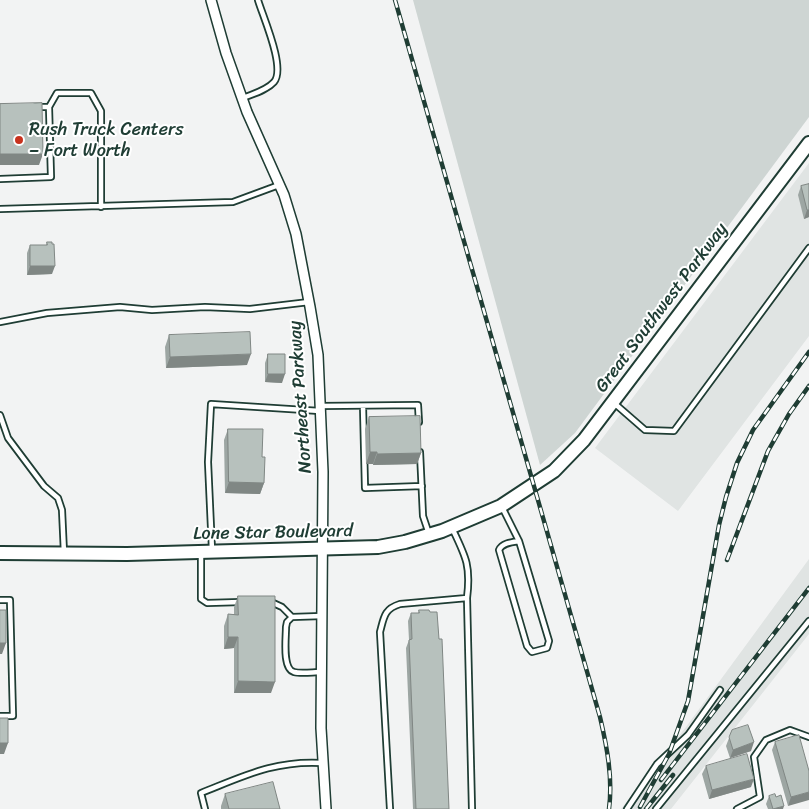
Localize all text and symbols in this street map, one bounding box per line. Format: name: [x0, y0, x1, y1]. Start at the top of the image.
place label: Rush Truck Centers – Fort Worth: [29, 119, 184, 162]
marker: Rush Truck Centers – Fort Worth: [13, 134, 25, 146]
street label: Great Southwest Parkway: [591, 219, 733, 397]
street label: Northeast Parkway: [285, 320, 317, 474]
street label: Lone Star Boulevard: [193, 521, 353, 545]

